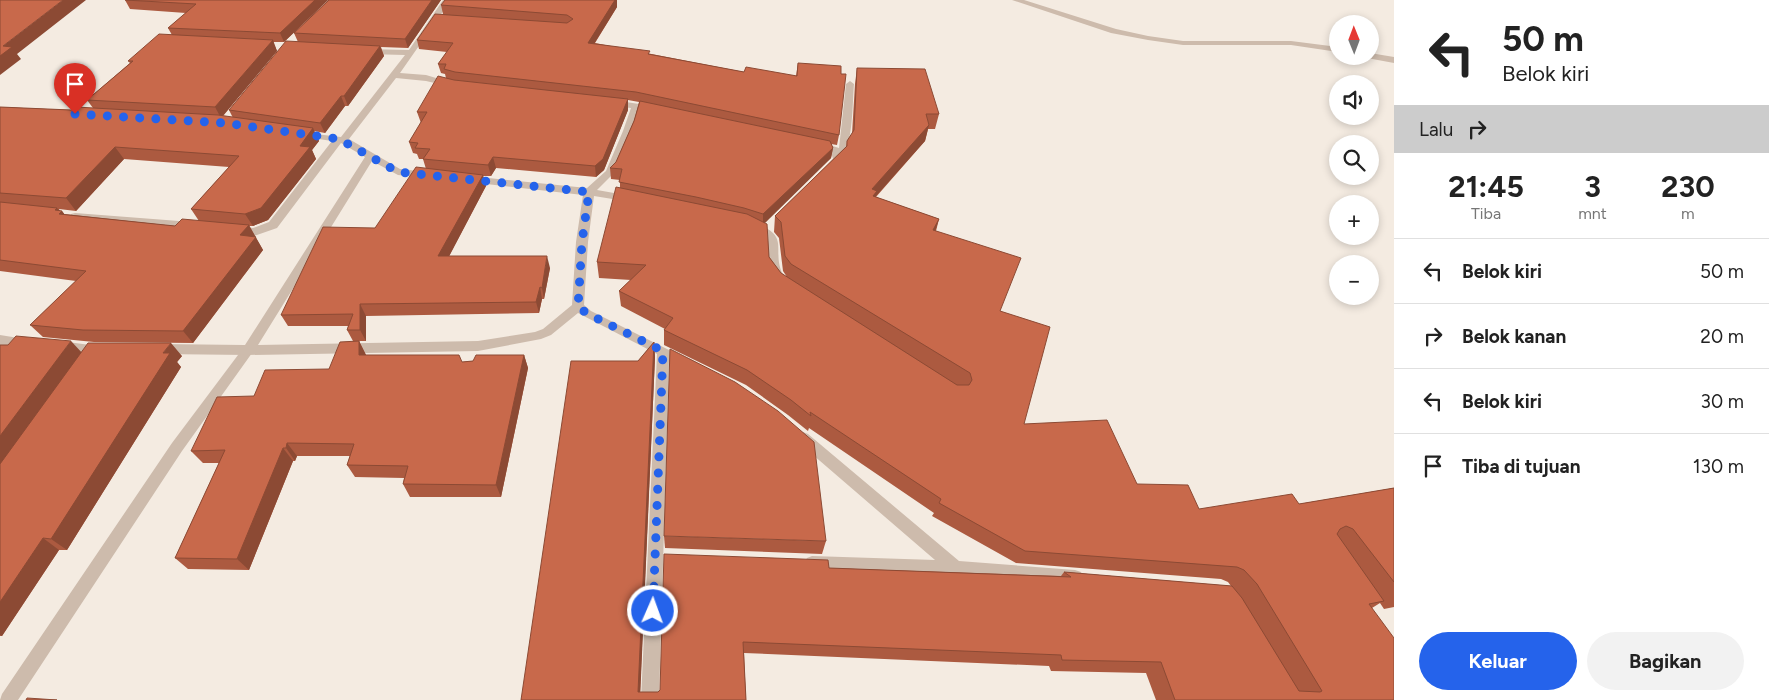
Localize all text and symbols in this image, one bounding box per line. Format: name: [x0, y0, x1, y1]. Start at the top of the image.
north arrow: [1329, 15, 1379, 65]
map controls: [1329, 15, 1379, 305]
text: 50 m: [1502, 18, 1584, 60]
icon: left: [1419, 20, 1484, 85]
text: Belok kiri: [1502, 60, 1589, 87]
pin: [54, 63, 96, 114]
icon: arrive: [61, 70, 89, 98]
button: sound: [1329, 75, 1379, 125]
icon: right: [1463, 115, 1491, 143]
text: Lalu: [1419, 118, 1453, 141]
button: search: [1329, 135, 1379, 185]
text: 21:45: [1448, 168, 1524, 205]
text: 3: [1584, 168, 1601, 205]
text: 230: [1661, 168, 1715, 205]
button: +: [1329, 195, 1379, 245]
text: Tiba: [1471, 204, 1501, 223]
text: mnt: [1578, 204, 1607, 223]
text: m: [1681, 204, 1695, 223]
button: −: [1329, 255, 1379, 305]
icon: left: [1419, 257, 1447, 285]
text: Belok kiri: [1462, 260, 1542, 283]
text: 50 m: [1700, 260, 1744, 283]
icon: right: [1419, 322, 1447, 350]
text: Belok kanan: [1462, 325, 1566, 348]
text: 20 m: [1700, 325, 1744, 348]
icon: left: [1419, 387, 1447, 415]
text: Belok kiri: [1462, 390, 1542, 413]
text: 30 m: [1701, 390, 1744, 413]
icon: arrive: [1419, 452, 1447, 480]
text: Tiba di tujuan: [1462, 455, 1581, 478]
text: 130 m: [1693, 455, 1744, 478]
position arrow: [626, 584, 678, 636]
button: Keluar: [1419, 632, 1577, 690]
button: Bagikan: [1587, 632, 1744, 690]

